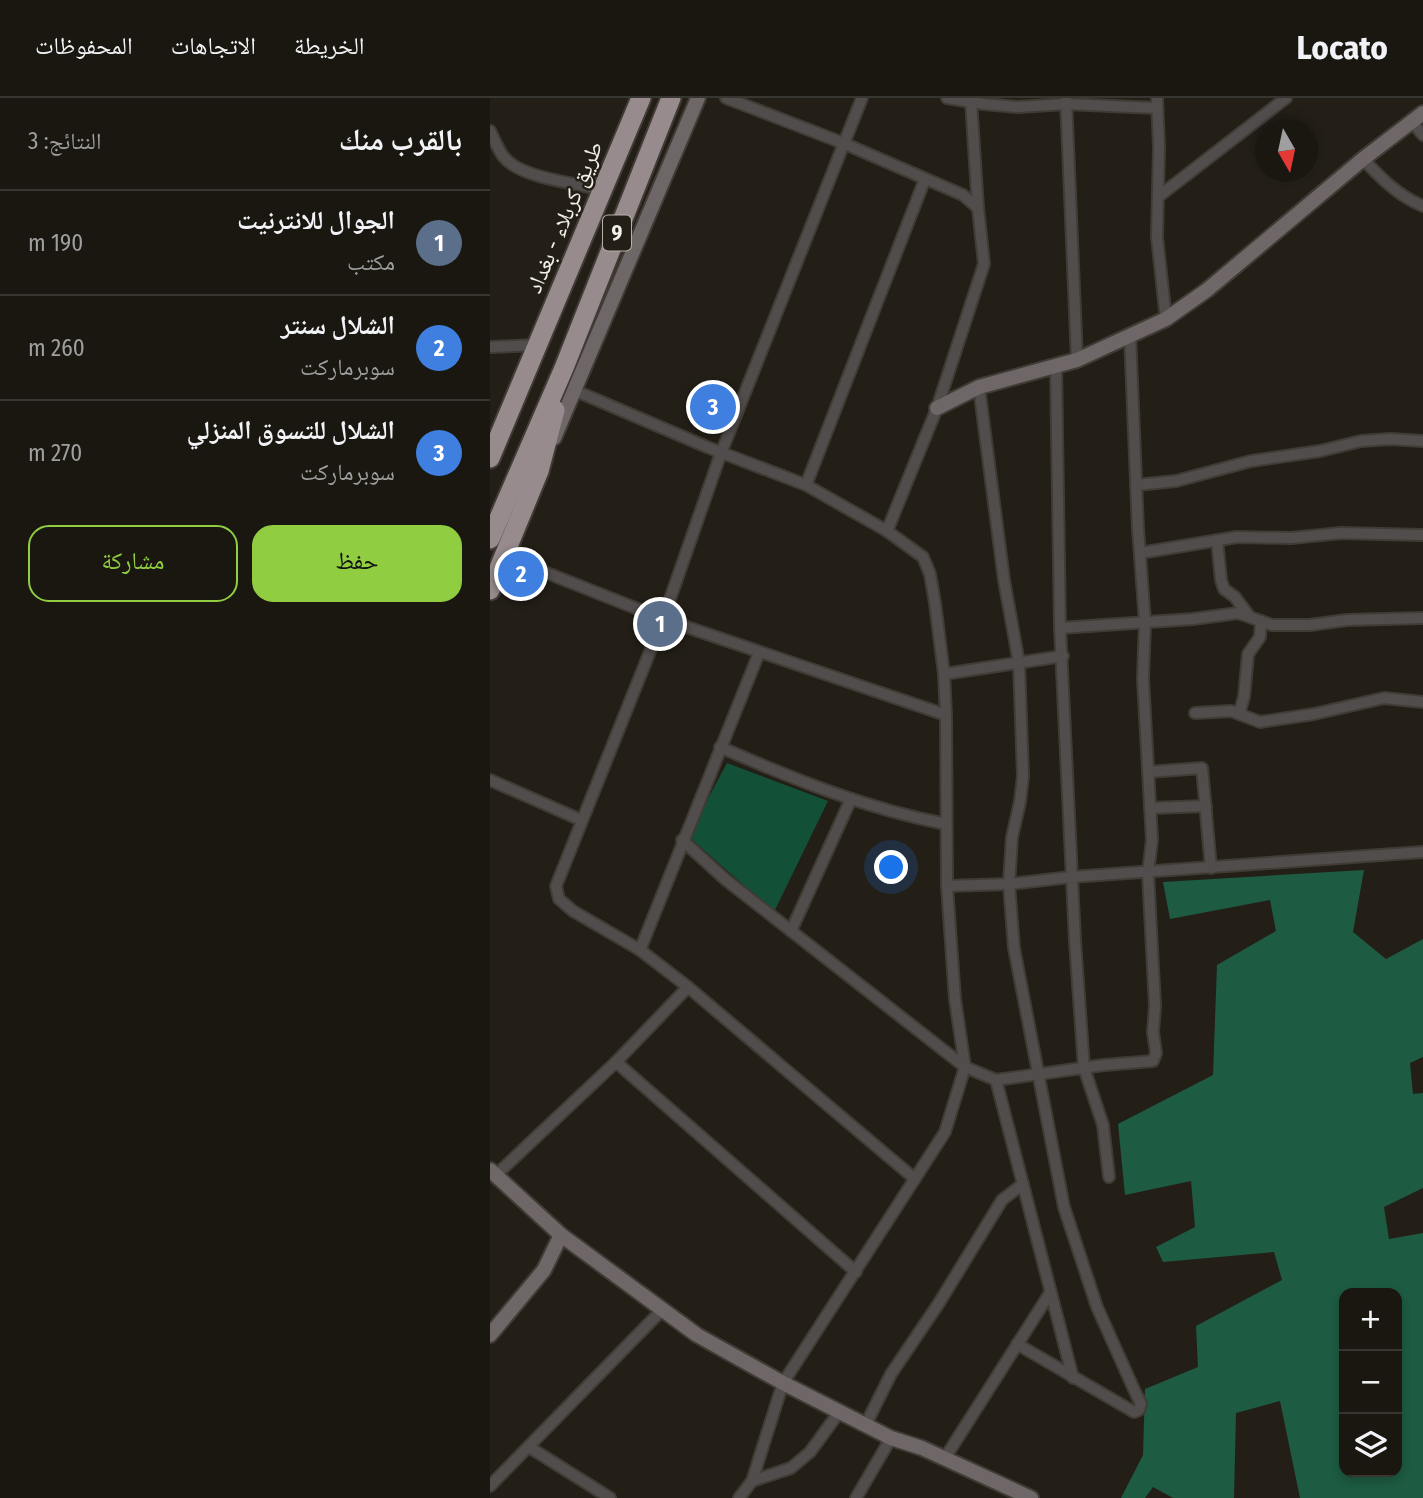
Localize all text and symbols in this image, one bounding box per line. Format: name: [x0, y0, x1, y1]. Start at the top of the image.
text: Locato: [1297, 28, 1388, 68]
text: المحفوظات: [35, 32, 133, 60]
text: الاتجاهات: [171, 32, 256, 60]
text: الخريطة: [294, 32, 365, 60]
north arrow: [1255, 119, 1318, 182]
text: بالقرب منك: [339, 122, 462, 158]
text: النتائج: 3: [28, 127, 101, 155]
street label: طريق كربلاء - بغداد: [519, 137, 609, 297]
text: الجوال للانترنيت: [237, 205, 395, 236]
road number: 9: [603, 216, 631, 250]
text: 190 m: [28, 229, 83, 257]
text: 1: [434, 229, 444, 257]
text: مكتب: [347, 248, 395, 276]
text: الشلال سنتر: [281, 310, 395, 341]
text: 260 m: [28, 334, 85, 362]
text: 2: [434, 334, 444, 362]
text: سوبرماركت: [300, 353, 395, 381]
pin: 3: [690, 381, 736, 433]
text: الشلال للتسوق المنزلي: [186, 415, 395, 446]
text: 270 m: [28, 439, 82, 467]
text: 3: [434, 439, 444, 467]
text: سوبرماركت: [300, 458, 395, 486]
button: مشاركة: [28, 525, 238, 602]
button: حفظ: [252, 525, 462, 602]
pin: 2: [498, 548, 544, 600]
pin: 1: [637, 598, 683, 650]
your location: [874, 850, 908, 884]
map controls: [1339, 1288, 1402, 1477]
button: +: [1339, 1288, 1402, 1351]
button: −: [1339, 1351, 1402, 1414]
button: layers: [1339, 1414, 1402, 1477]

